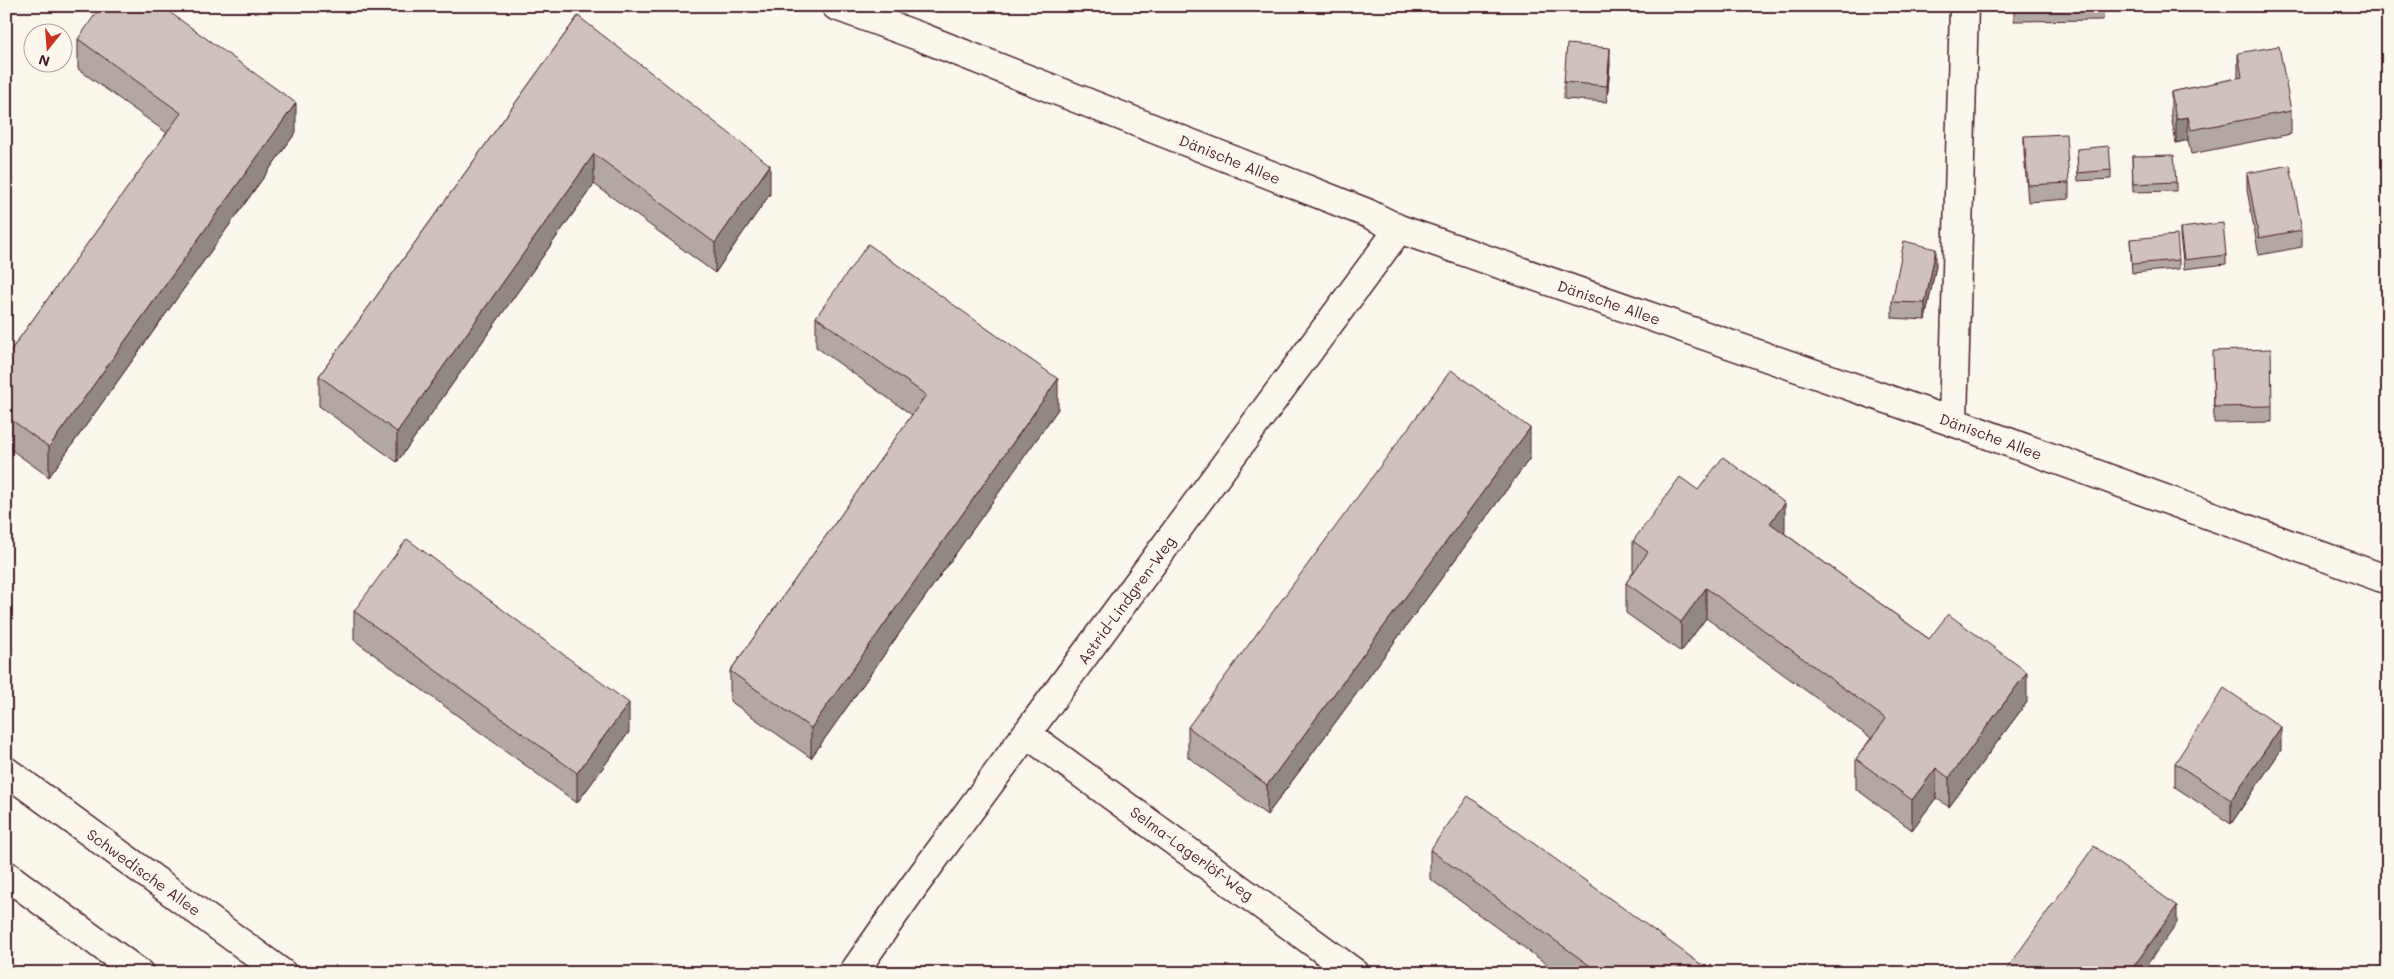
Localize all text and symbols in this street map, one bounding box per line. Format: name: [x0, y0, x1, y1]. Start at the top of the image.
north arrow: [22, 22, 72, 72]
text: N: [36, 50, 52, 72]
street label: Dänische Allee: [1176, 130, 1284, 188]
street label: Dänische Allee: [1555, 275, 1663, 329]
street label: Dänische Allee: [1937, 408, 2045, 464]
street label: Astrid-Lindgren-Weg: [1073, 532, 1179, 668]
street label: Selma-Lagerlöf-Weg: [1126, 801, 1258, 905]
street label: Schwedische Allee: [83, 824, 205, 920]

